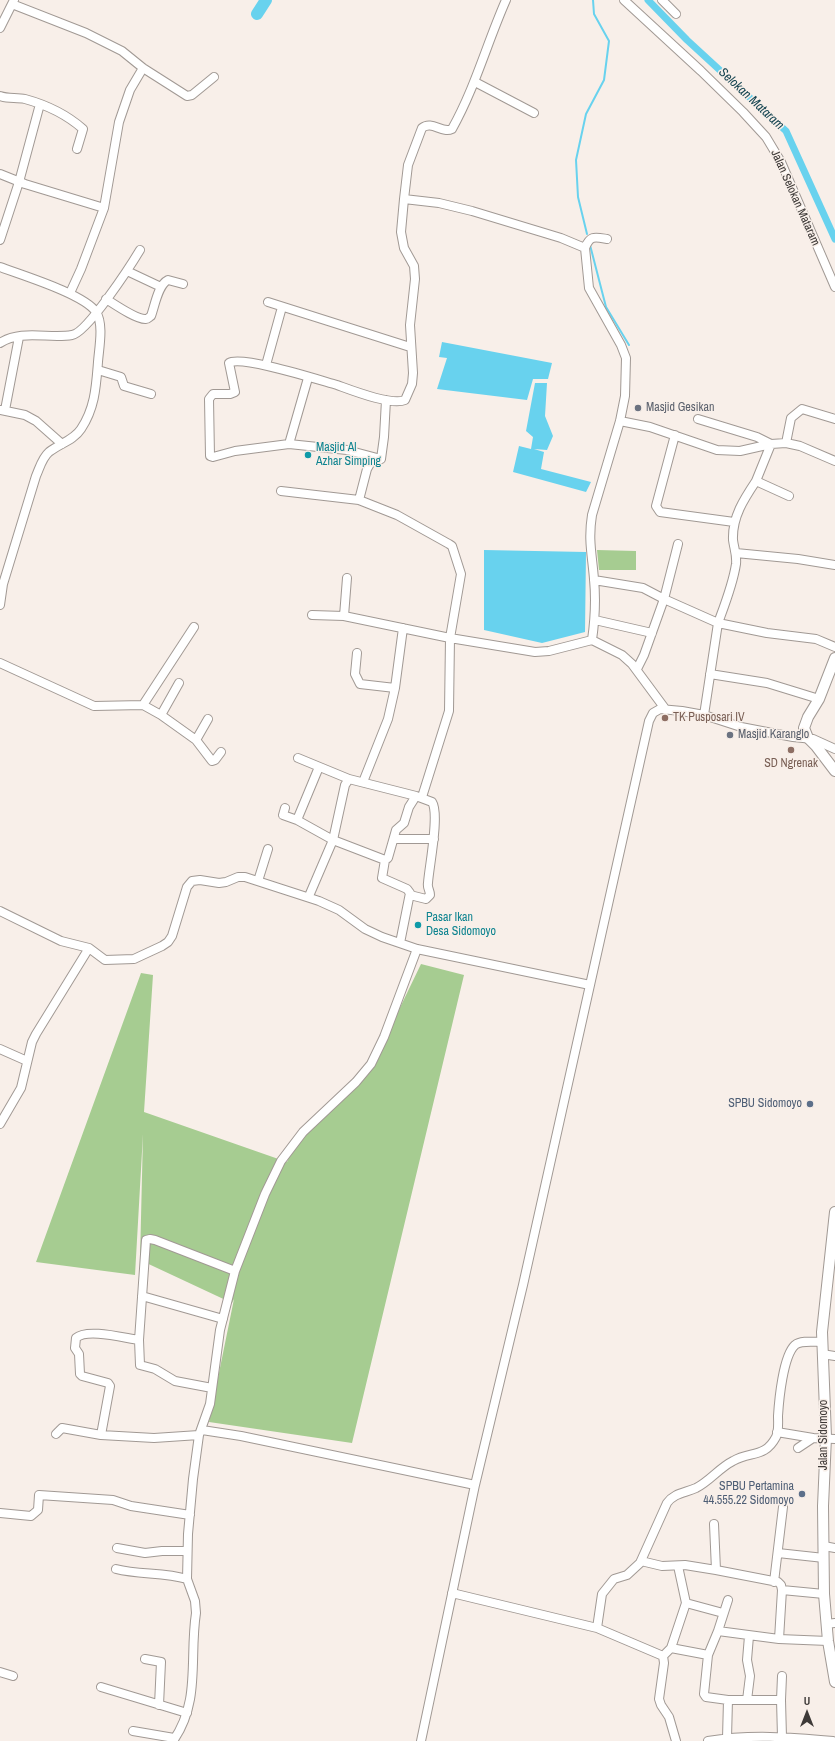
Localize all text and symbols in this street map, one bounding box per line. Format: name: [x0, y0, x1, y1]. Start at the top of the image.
water label: Selokan Mataram: [715, 65, 787, 133]
street label: Jalan Selokan Mataram: [767, 148, 823, 248]
place label: Masjid Gesikan: [646, 401, 714, 415]
marker: Masjid Gesikan: [633, 403, 643, 413]
place label: Masjid Al Azhar Simping: [316, 441, 381, 469]
marker: Masjid Al Azhar Simping: [303, 450, 313, 460]
place label: TK Pusposari IV: [673, 711, 745, 725]
marker: TK Pusposari IV: [660, 713, 670, 723]
place label: Masjid Karanglo: [738, 728, 809, 742]
marker: Masjid Karanglo: [725, 730, 735, 740]
marker: SD Ngrenak: [786, 745, 796, 755]
place label: SD Ngrenak: [764, 757, 818, 771]
place label: Pasar Ikan Desa Sidomoyo: [426, 911, 496, 939]
marker: Pasar Ikan Desa Sidomoyo: [413, 920, 423, 930]
place label: SPBU Sidomoyo: [728, 1097, 802, 1111]
marker: SPBU Sidomoyo: [805, 1099, 815, 1109]
street label: Jalan Sidomoyo: [817, 1400, 831, 1470]
place label: SPBU Pertamina 44.555.22 Sidomoyo: [703, 1480, 794, 1508]
marker: SPBU Pertamina 44.555.22 Sidomoyo: [797, 1489, 807, 1499]
north arrow: [787, 1693, 827, 1733]
text: U: [804, 1694, 810, 1708]

